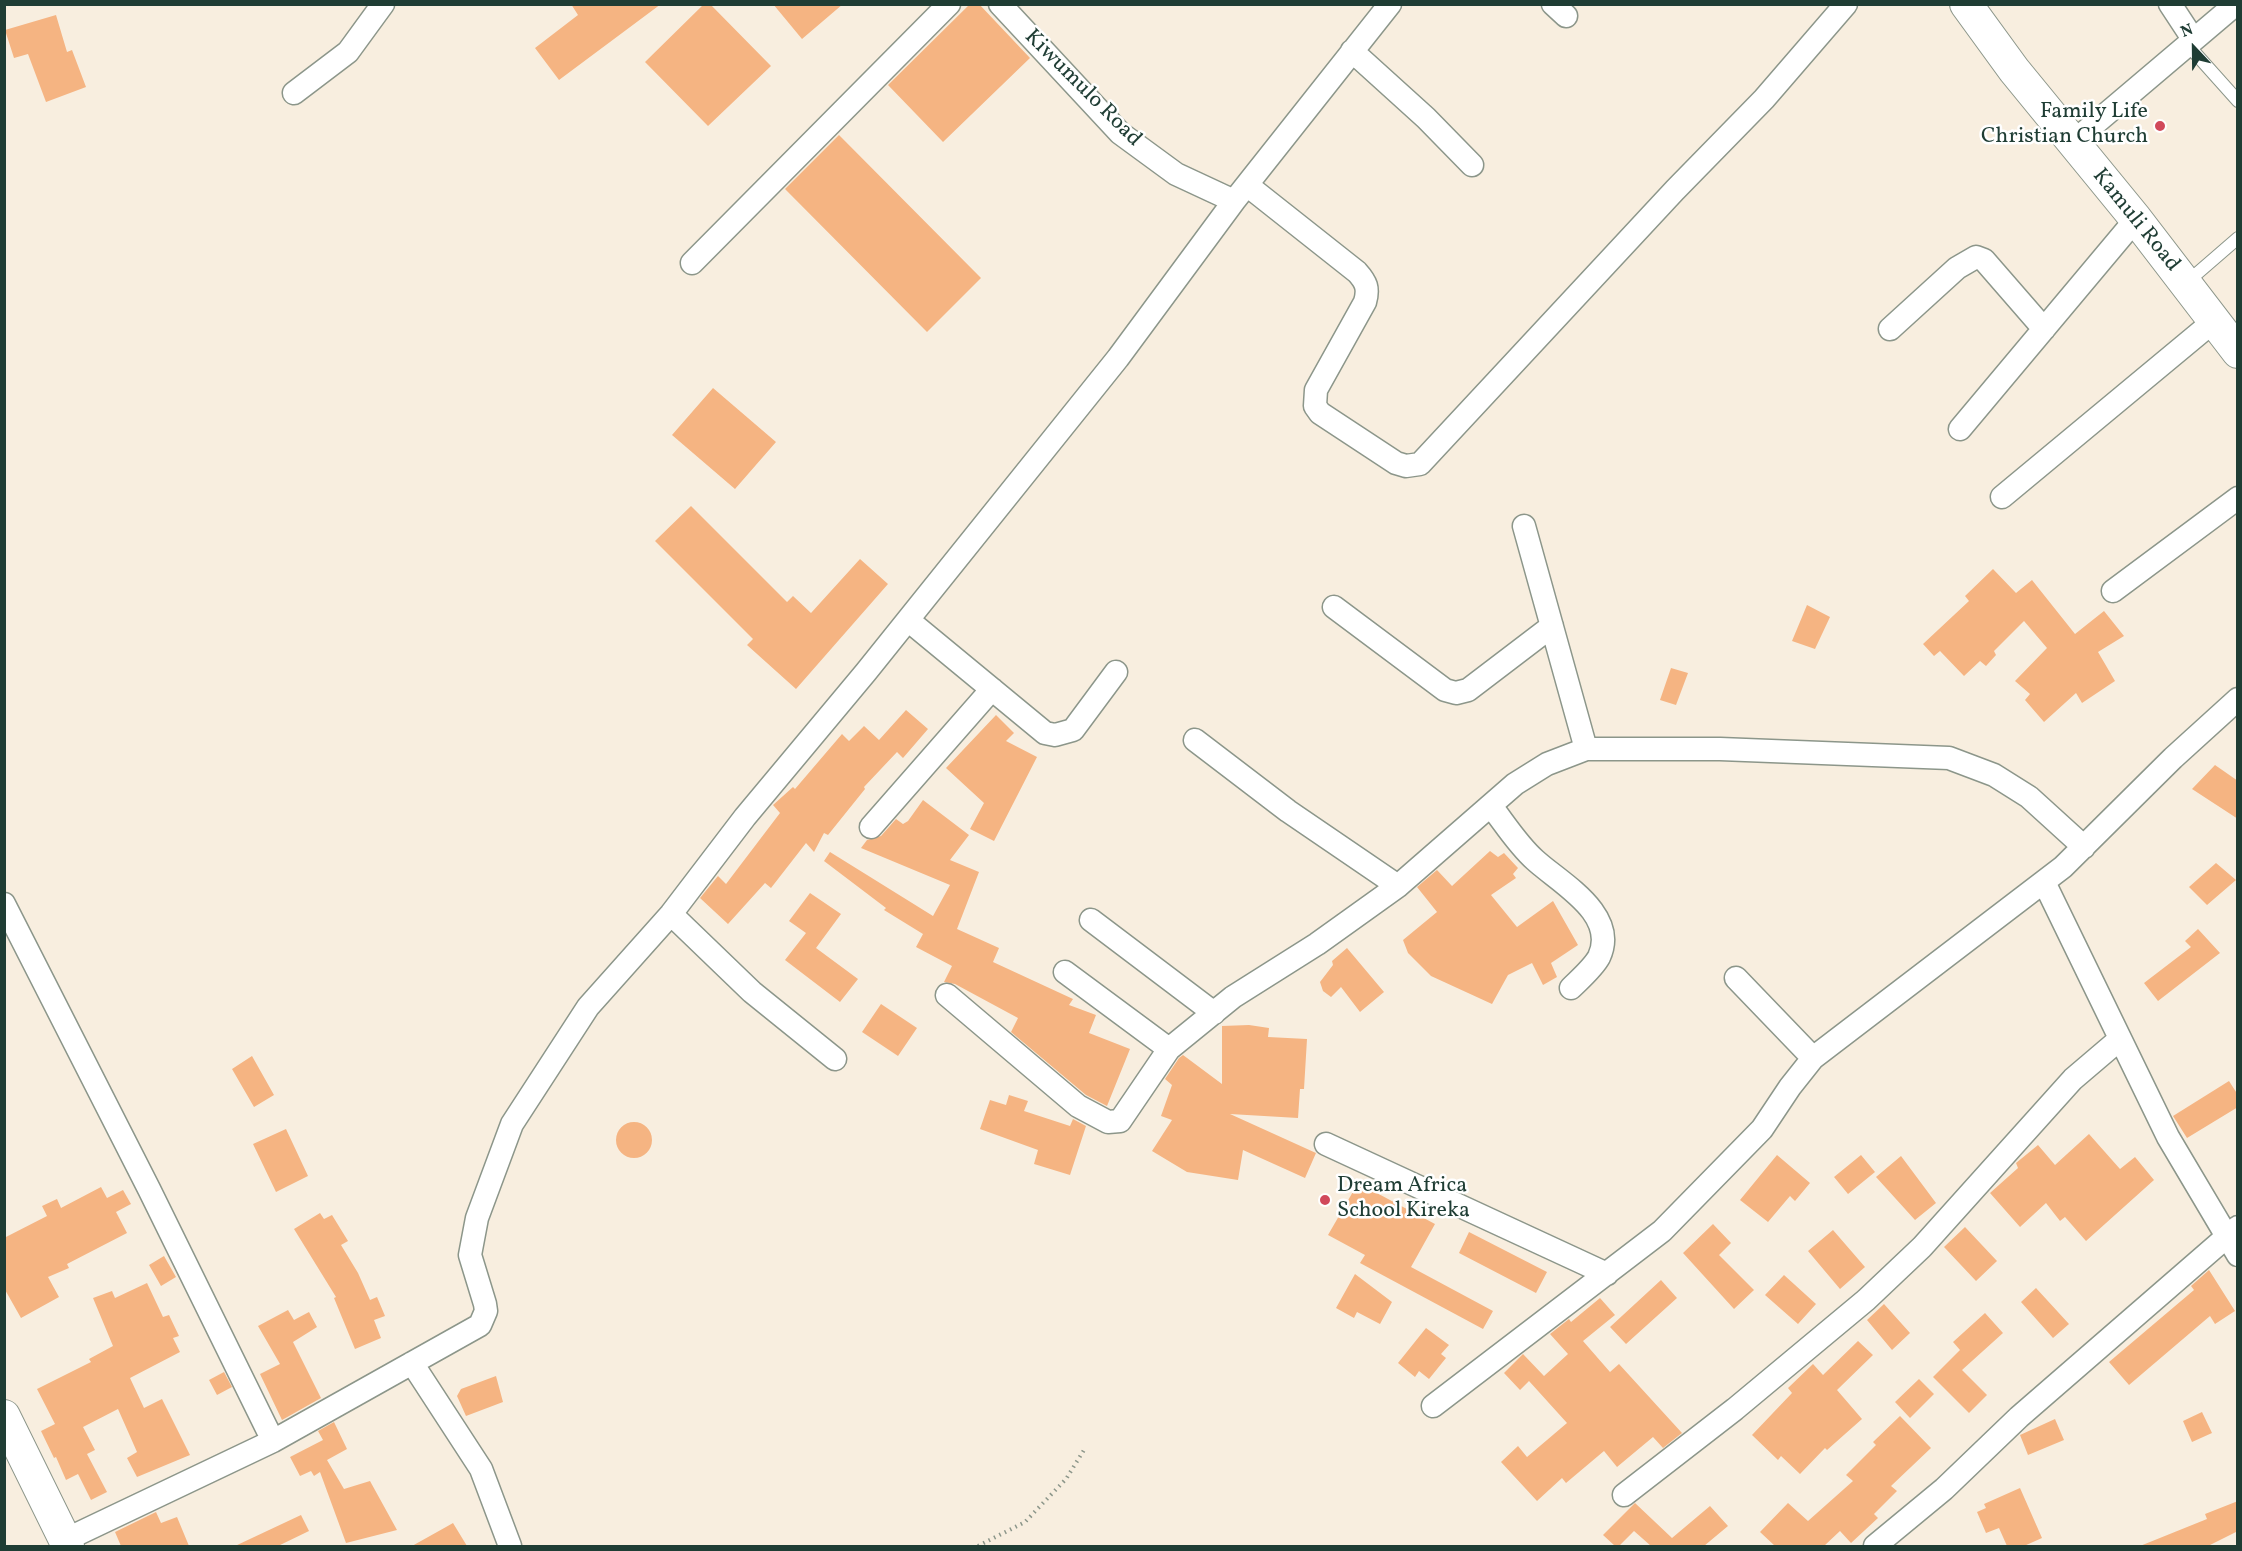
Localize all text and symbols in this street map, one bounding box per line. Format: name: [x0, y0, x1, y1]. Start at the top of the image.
north arrow: [2164, 18, 2224, 78]
text: N: [2178, 19, 2197, 44]
street label: Kiwumulo Road: [1018, 25, 1146, 153]
place label: Family Life Christian Church: [1981, 100, 2148, 152]
marker: Family Life Christian Church: [2153, 119, 2167, 133]
street label: Kamuli Road: [2085, 164, 2185, 278]
place label: Dream Africa School Kireka: [1337, 1174, 1470, 1226]
marker: Dream Africa School Kireka: [1318, 1193, 1332, 1207]

